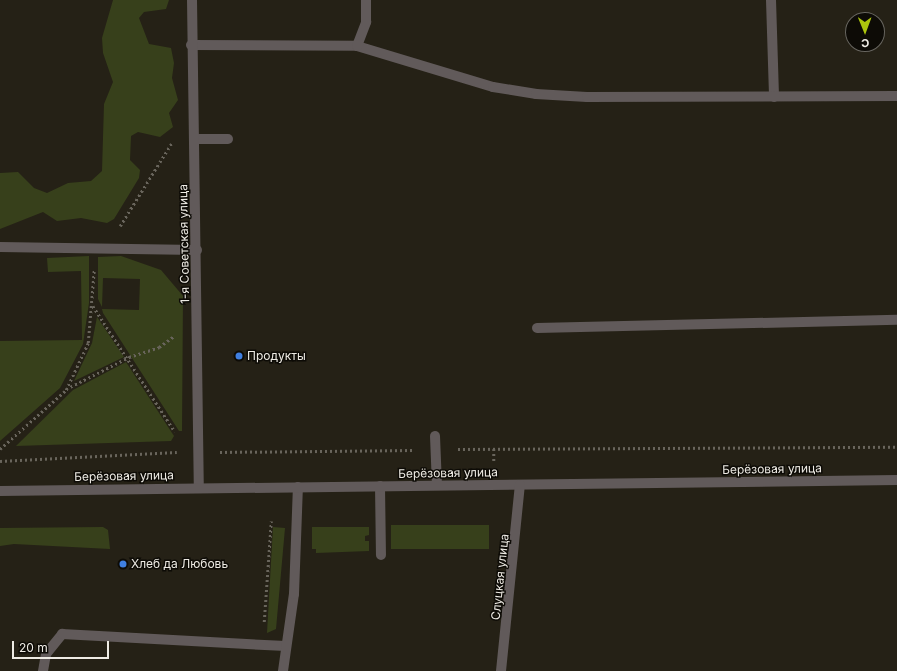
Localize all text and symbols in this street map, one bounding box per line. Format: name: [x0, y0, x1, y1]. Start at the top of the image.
north arrow: [845, 12, 885, 52]
text: С: [861, 36, 869, 50]
street label: 1-я Советская улица: [176, 184, 192, 304]
place label: Продукты: [247, 349, 306, 363]
marker: Продукты: [234, 351, 244, 361]
street label: Берёзовая улица: [722, 461, 822, 477]
street label: Берёзовая улица: [398, 465, 498, 481]
street label: Берёзовая улица: [74, 468, 174, 484]
street label: Слуцкая улица: [488, 533, 512, 621]
place label: Хлеб да Любовь: [131, 557, 228, 571]
marker: Хлеб да Любовь: [118, 559, 128, 569]
scale bar: [14, 633, 111, 659]
text: 20 m: [19, 640, 48, 655]

